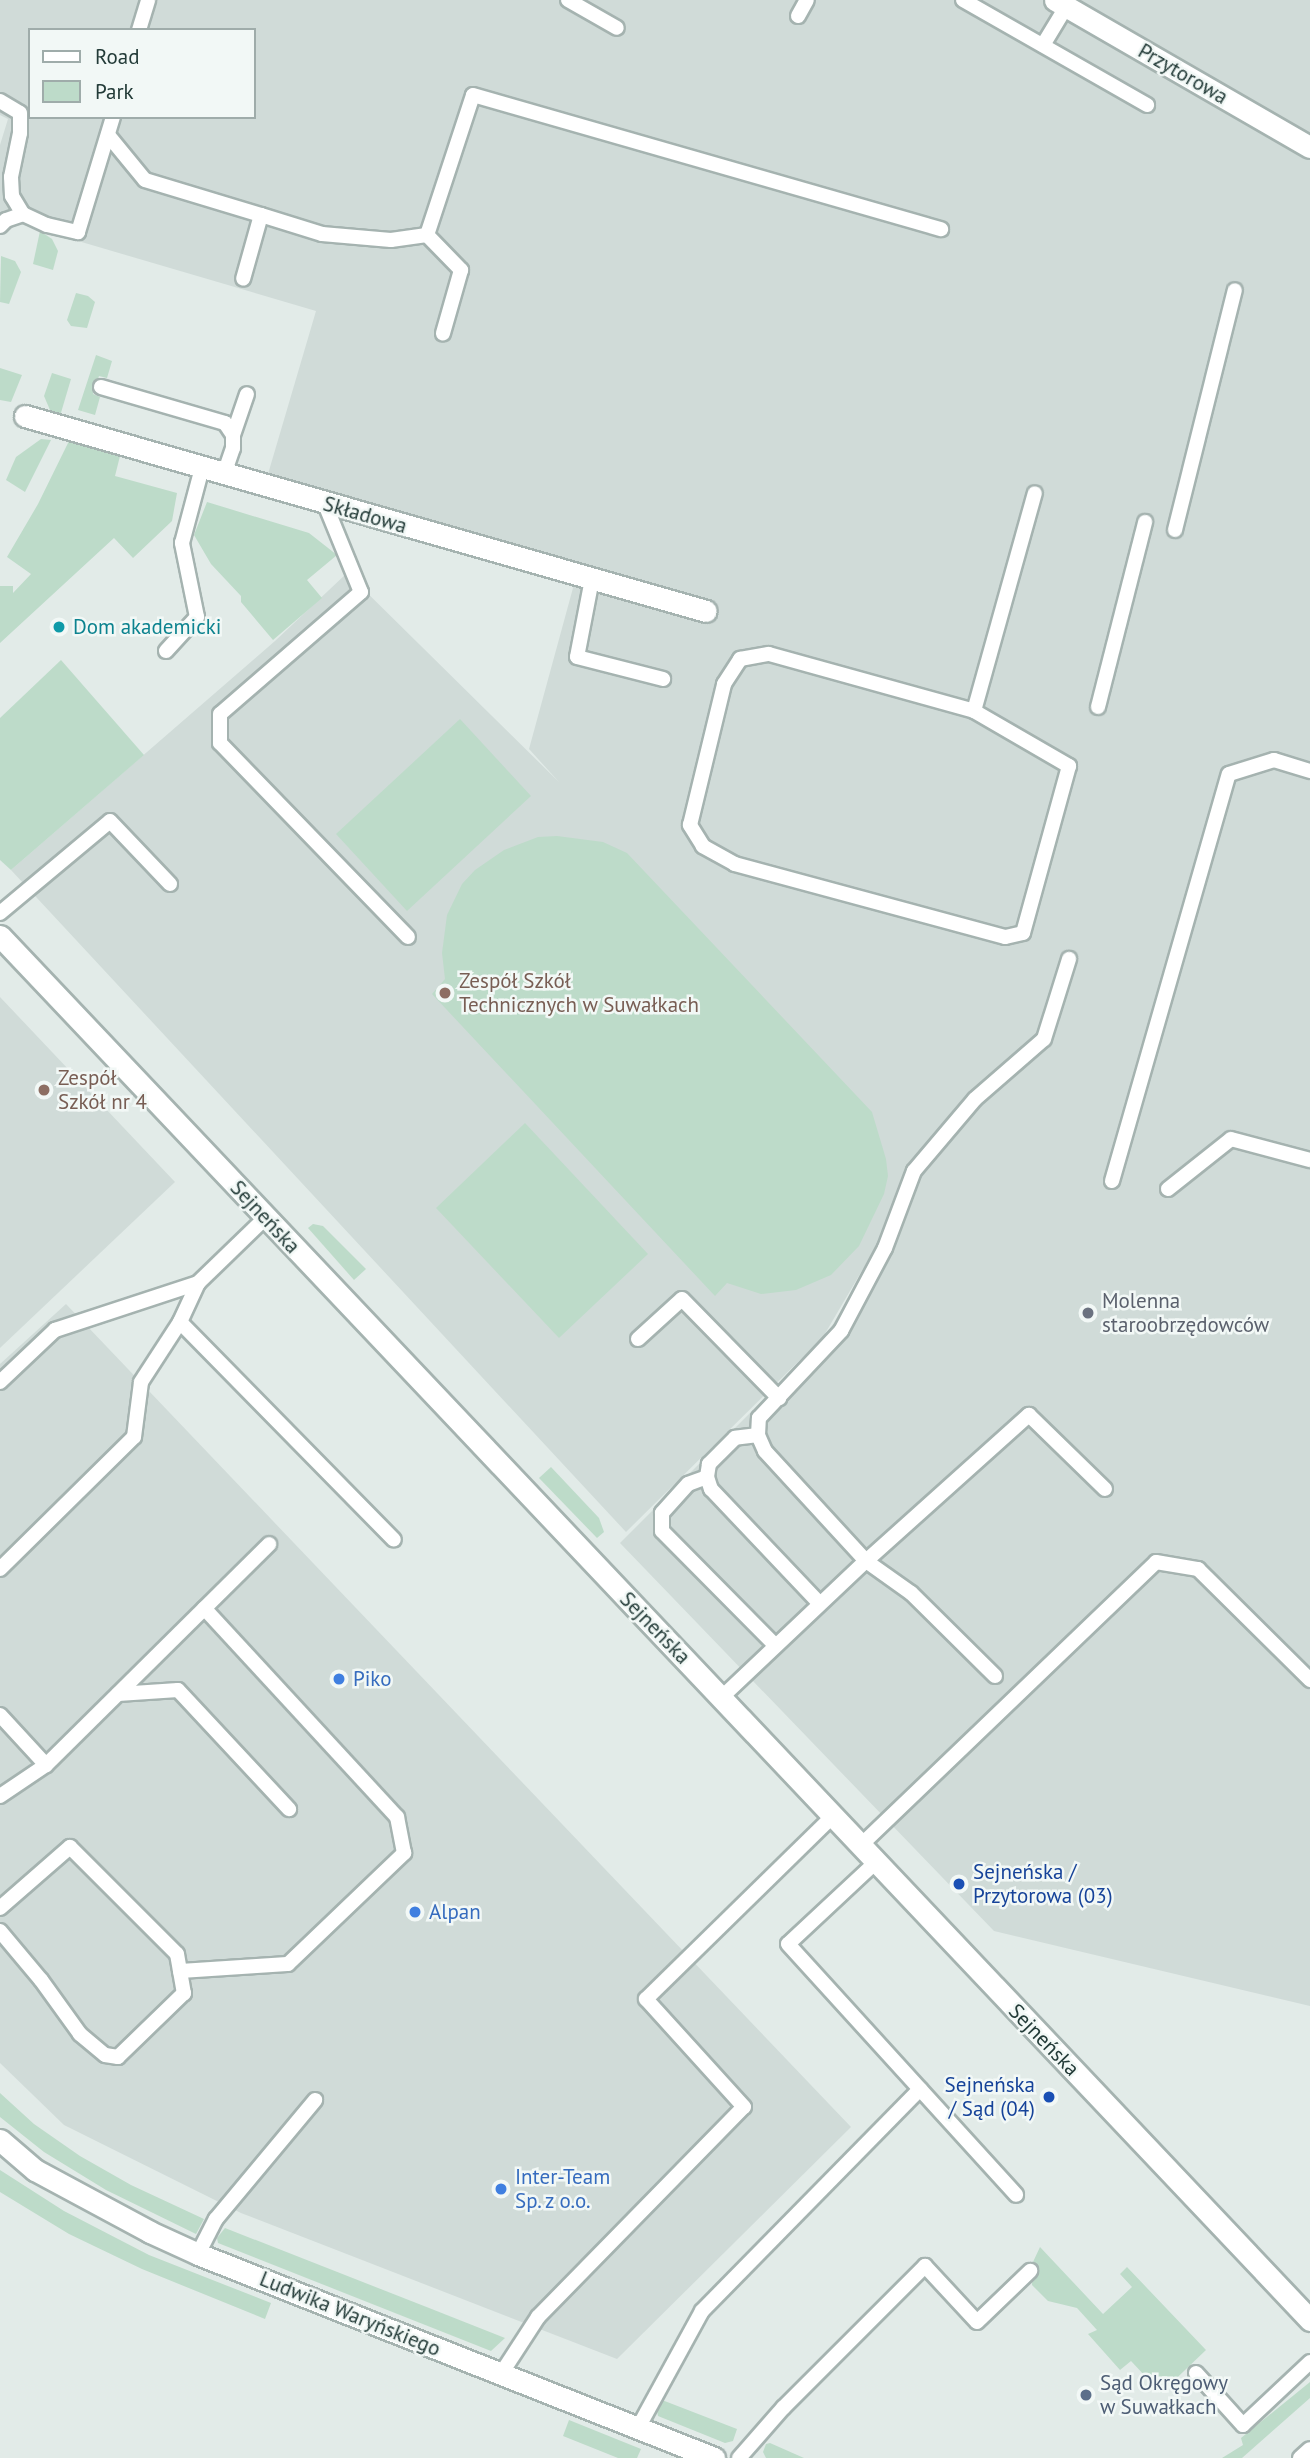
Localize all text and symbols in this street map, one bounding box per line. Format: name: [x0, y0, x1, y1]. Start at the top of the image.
legend: [28, 28, 256, 119]
street label: Przytorowa: [1134, 38, 1232, 110]
text: Road: [95, 43, 139, 70]
text: Park: [95, 78, 134, 105]
street label: Składowa: [320, 491, 410, 539]
place label: Dom akademicki: [73, 614, 221, 640]
marker: Dom akademicki: [51, 619, 67, 635]
place label: Zespół Szkół Technicznych w Suwałkach: [459, 968, 700, 1018]
marker: Zespół Szkół Technicznych w Suwałkach: [437, 985, 453, 1001]
place label: Zespół Szkół nr 4: [58, 1065, 147, 1115]
marker: Zespół Szkół nr 4: [36, 1082, 52, 1098]
street label: Sejneńska: [225, 1175, 305, 1259]
place label: Molenna staroobrzędowców: [1102, 1288, 1269, 1338]
marker: Molenna staroobrzędowców: [1080, 1305, 1096, 1321]
street label: Sejneńska: [615, 1587, 695, 1669]
place label: Piko: [353, 1666, 391, 1692]
marker: Piko: [331, 1671, 347, 1687]
place label: Sejneńska / Przytorowa (03): [973, 1859, 1113, 1909]
marker: Sejneńska / Przytorowa (03): [951, 1876, 967, 1892]
place label: Alpan: [429, 1899, 481, 1925]
marker: Alpan: [407, 1904, 423, 1920]
street label: Sejneńska: [1004, 1999, 1084, 2081]
place label: Sejneńska / Sąd (04): [945, 2072, 1035, 2122]
marker: Sejneńska / Sąd (04): [1041, 2089, 1057, 2105]
place label: Inter-Team Sp. z o.o.: [515, 2164, 610, 2214]
marker: Inter-Team Sp. z o.o.: [493, 2181, 509, 2197]
street label: Ludwika Waryńskiego: [256, 2266, 444, 2362]
place label: Sąd Okręgowy w Suwałkach: [1100, 2370, 1228, 2420]
marker: Sąd Okręgowy w Suwałkach: [1078, 2387, 1094, 2403]

